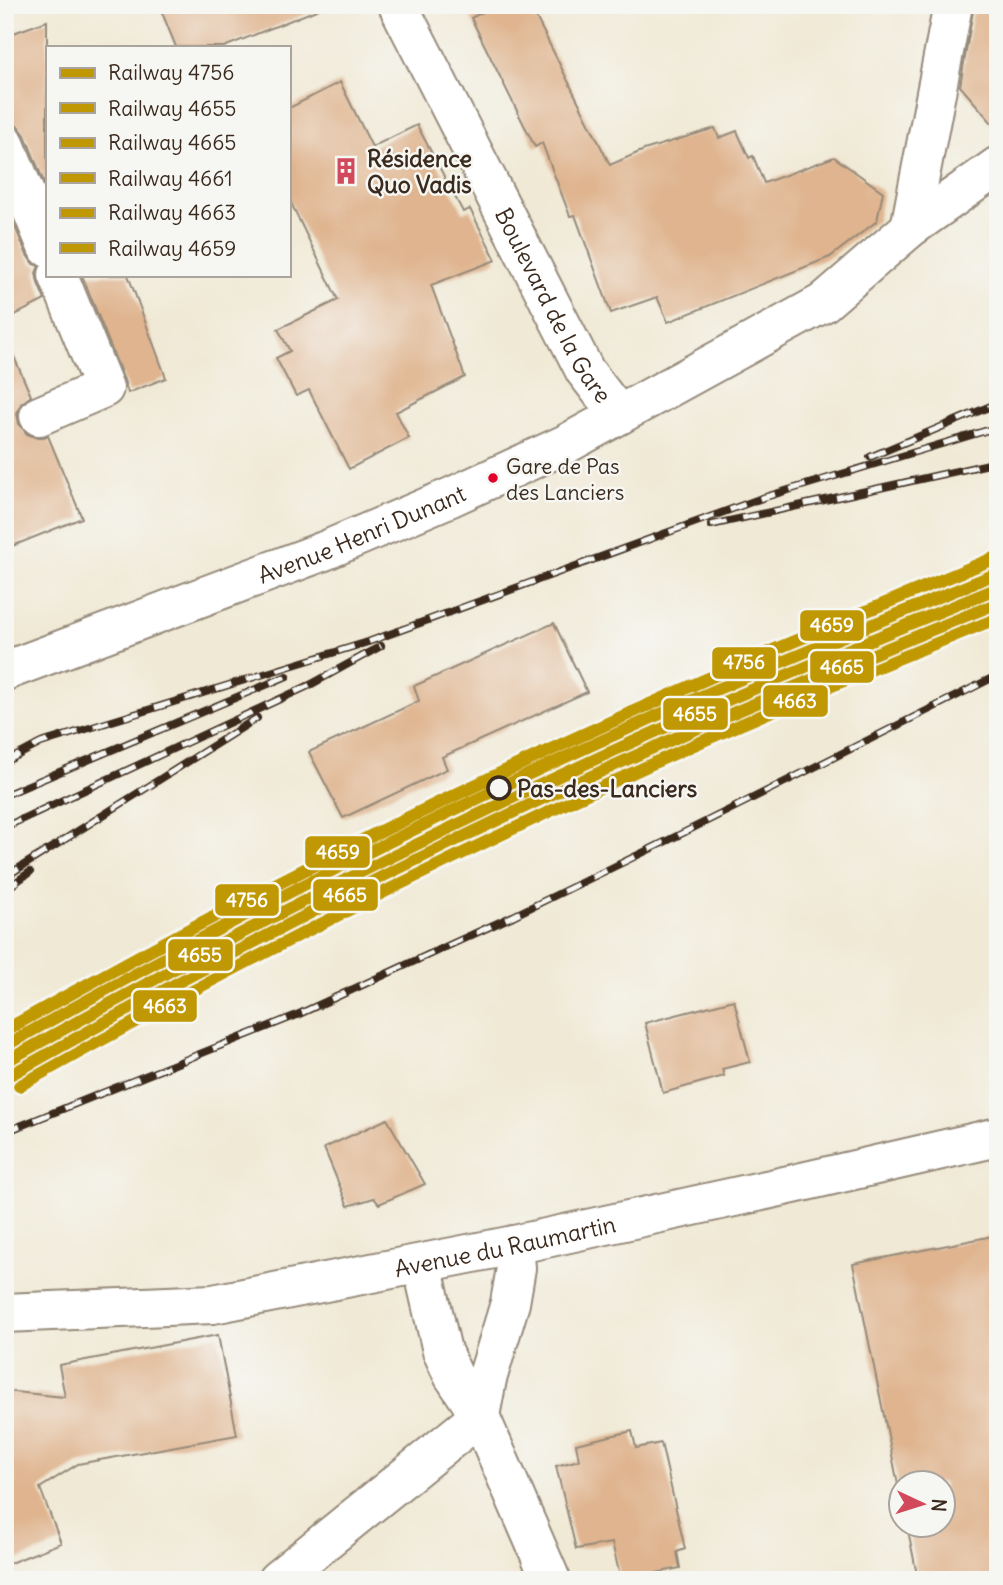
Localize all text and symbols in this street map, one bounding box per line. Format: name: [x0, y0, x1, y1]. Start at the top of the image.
legend: [46, 46, 290, 276]
text: Railway 4756: [108, 59, 234, 86]
text: Railway 4655: [108, 95, 236, 122]
text: Railway 4665: [108, 129, 236, 156]
place label: Résidence Quo Vadis: [367, 144, 472, 199]
building icon: Résidence Quo Vadis: [331, 156, 361, 186]
text: Railway 4661: [108, 165, 233, 192]
text: Railway 4663: [108, 199, 236, 226]
street label: Boulevard de la Gare: [489, 203, 618, 408]
text: Railway 4659: [108, 235, 236, 262]
place label: Gare de Pas des Lanciers: [506, 453, 624, 506]
marker: Gare de Pas des Lanciers: [486, 471, 500, 485]
street label: Avenue Henri Dunant: [254, 478, 470, 589]
line badge: 4659: [799, 609, 865, 642]
text: 4659: [810, 613, 854, 637]
line badge: 4756: [711, 646, 777, 680]
text: 4756: [723, 650, 765, 674]
line badge: 4665: [809, 650, 875, 684]
text: 4665: [820, 655, 864, 679]
line badge: 4663: [762, 684, 829, 718]
text: 4663: [773, 689, 817, 713]
line badge: 4655: [662, 697, 729, 731]
text: 4655: [673, 702, 717, 726]
place label: Pas-des-Lanciers: [517, 774, 697, 803]
marker: Pas-des-Lanciers: [487, 776, 511, 800]
line badge: 4659: [304, 835, 371, 869]
text: 4659: [316, 840, 360, 864]
line badge: 4665: [312, 878, 379, 912]
line badge: 4756: [214, 883, 280, 917]
text: 4665: [323, 883, 367, 907]
text: 4756: [226, 888, 268, 912]
line badge: 4655: [167, 938, 234, 972]
text: 4655: [178, 943, 222, 967]
line badge: 4663: [132, 989, 198, 1023]
text: 4663: [143, 994, 187, 1018]
street label: Avenue du Raumartin: [392, 1209, 618, 1283]
north arrow: [888, 1470, 958, 1540]
text: N: [927, 1498, 951, 1513]

